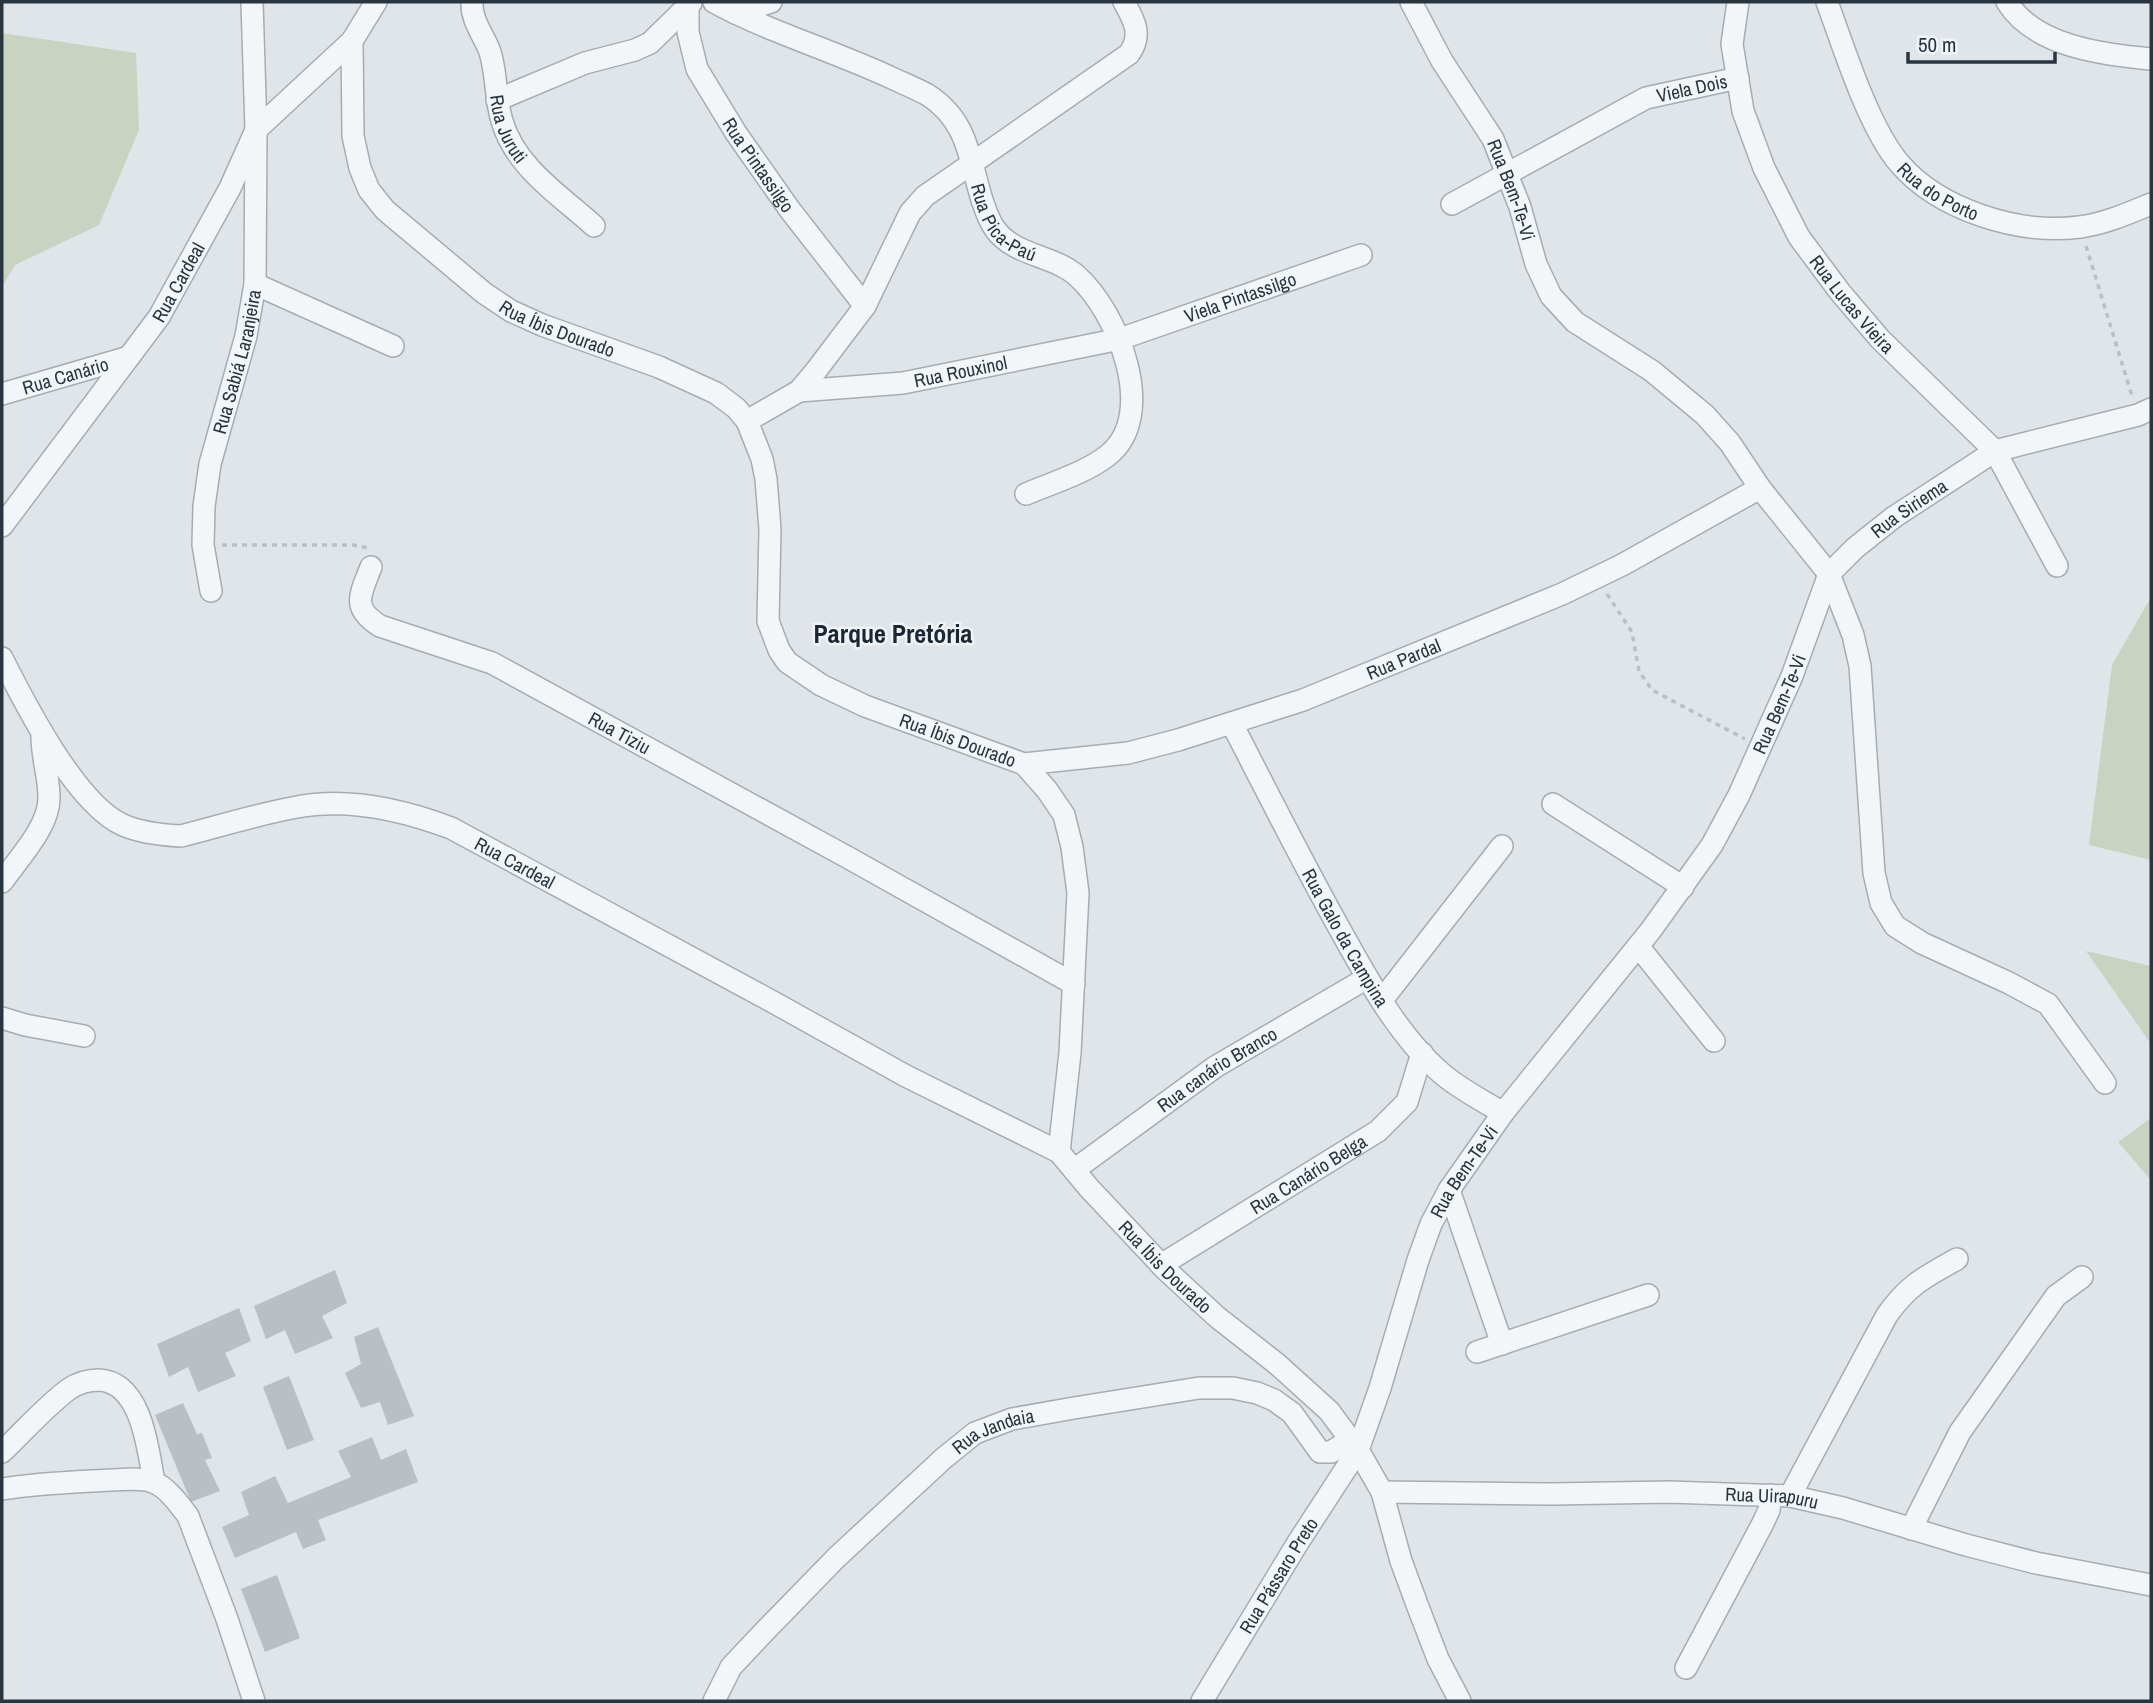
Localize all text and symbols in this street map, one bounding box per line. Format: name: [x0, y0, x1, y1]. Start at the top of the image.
scale bar: [1908, 21, 2055, 65]
text: 50 m: [1918, 30, 1956, 59]
street label: Viela Dois: [1654, 68, 1730, 108]
street label: Rua Juruti: [484, 93, 533, 169]
street label: Rua Pintassilgo: [717, 112, 801, 217]
street label: Rua Bem-Te-Vi: [1481, 135, 1542, 243]
street label: Rua do Porto: [1891, 156, 1982, 226]
street label: Rua Pica-Paú: [965, 180, 1040, 267]
street label: Rua Cardeal: [146, 238, 211, 327]
street label: Rua Lucas Vieira: [1804, 250, 1900, 359]
street label: Viela Pintassilgo: [1181, 266, 1300, 329]
street label: Rua Sabiá Laranjeira: [206, 287, 267, 437]
street label: Rua Íbis Dourado: [494, 294, 618, 363]
street label: Rua Rouxinol: [912, 349, 1009, 393]
street label: Rua Canário: [19, 351, 111, 400]
street label: Rua Siriema: [1865, 473, 1952, 544]
district label: Parque Pretória: [814, 616, 973, 651]
street label: Rua Pardal: [1362, 632, 1444, 686]
street label: Rua Bem-Te-Vi: [1746, 650, 1812, 758]
street label: Rua Tiziu: [584, 705, 655, 760]
street label: Rua Íbis Dourado: [896, 707, 1020, 773]
street label: Rua Cardeal: [470, 830, 560, 895]
street label: Rua Galo da Campina: [1296, 864, 1395, 1012]
street label: Rua canário Branco: [1152, 1021, 1282, 1118]
street label: Rua Bem-Te-Vi: [1424, 1120, 1504, 1222]
street label: Rua Canário Belga: [1245, 1128, 1372, 1220]
street label: Rua Íbis Dourado: [1113, 1215, 1218, 1319]
street label: Rua Jandaia: [946, 1402, 1037, 1460]
street label: Rua Uirapuru: [1725, 1481, 1821, 1515]
street label: Rua Pássaro Preto: [1233, 1512, 1324, 1638]

